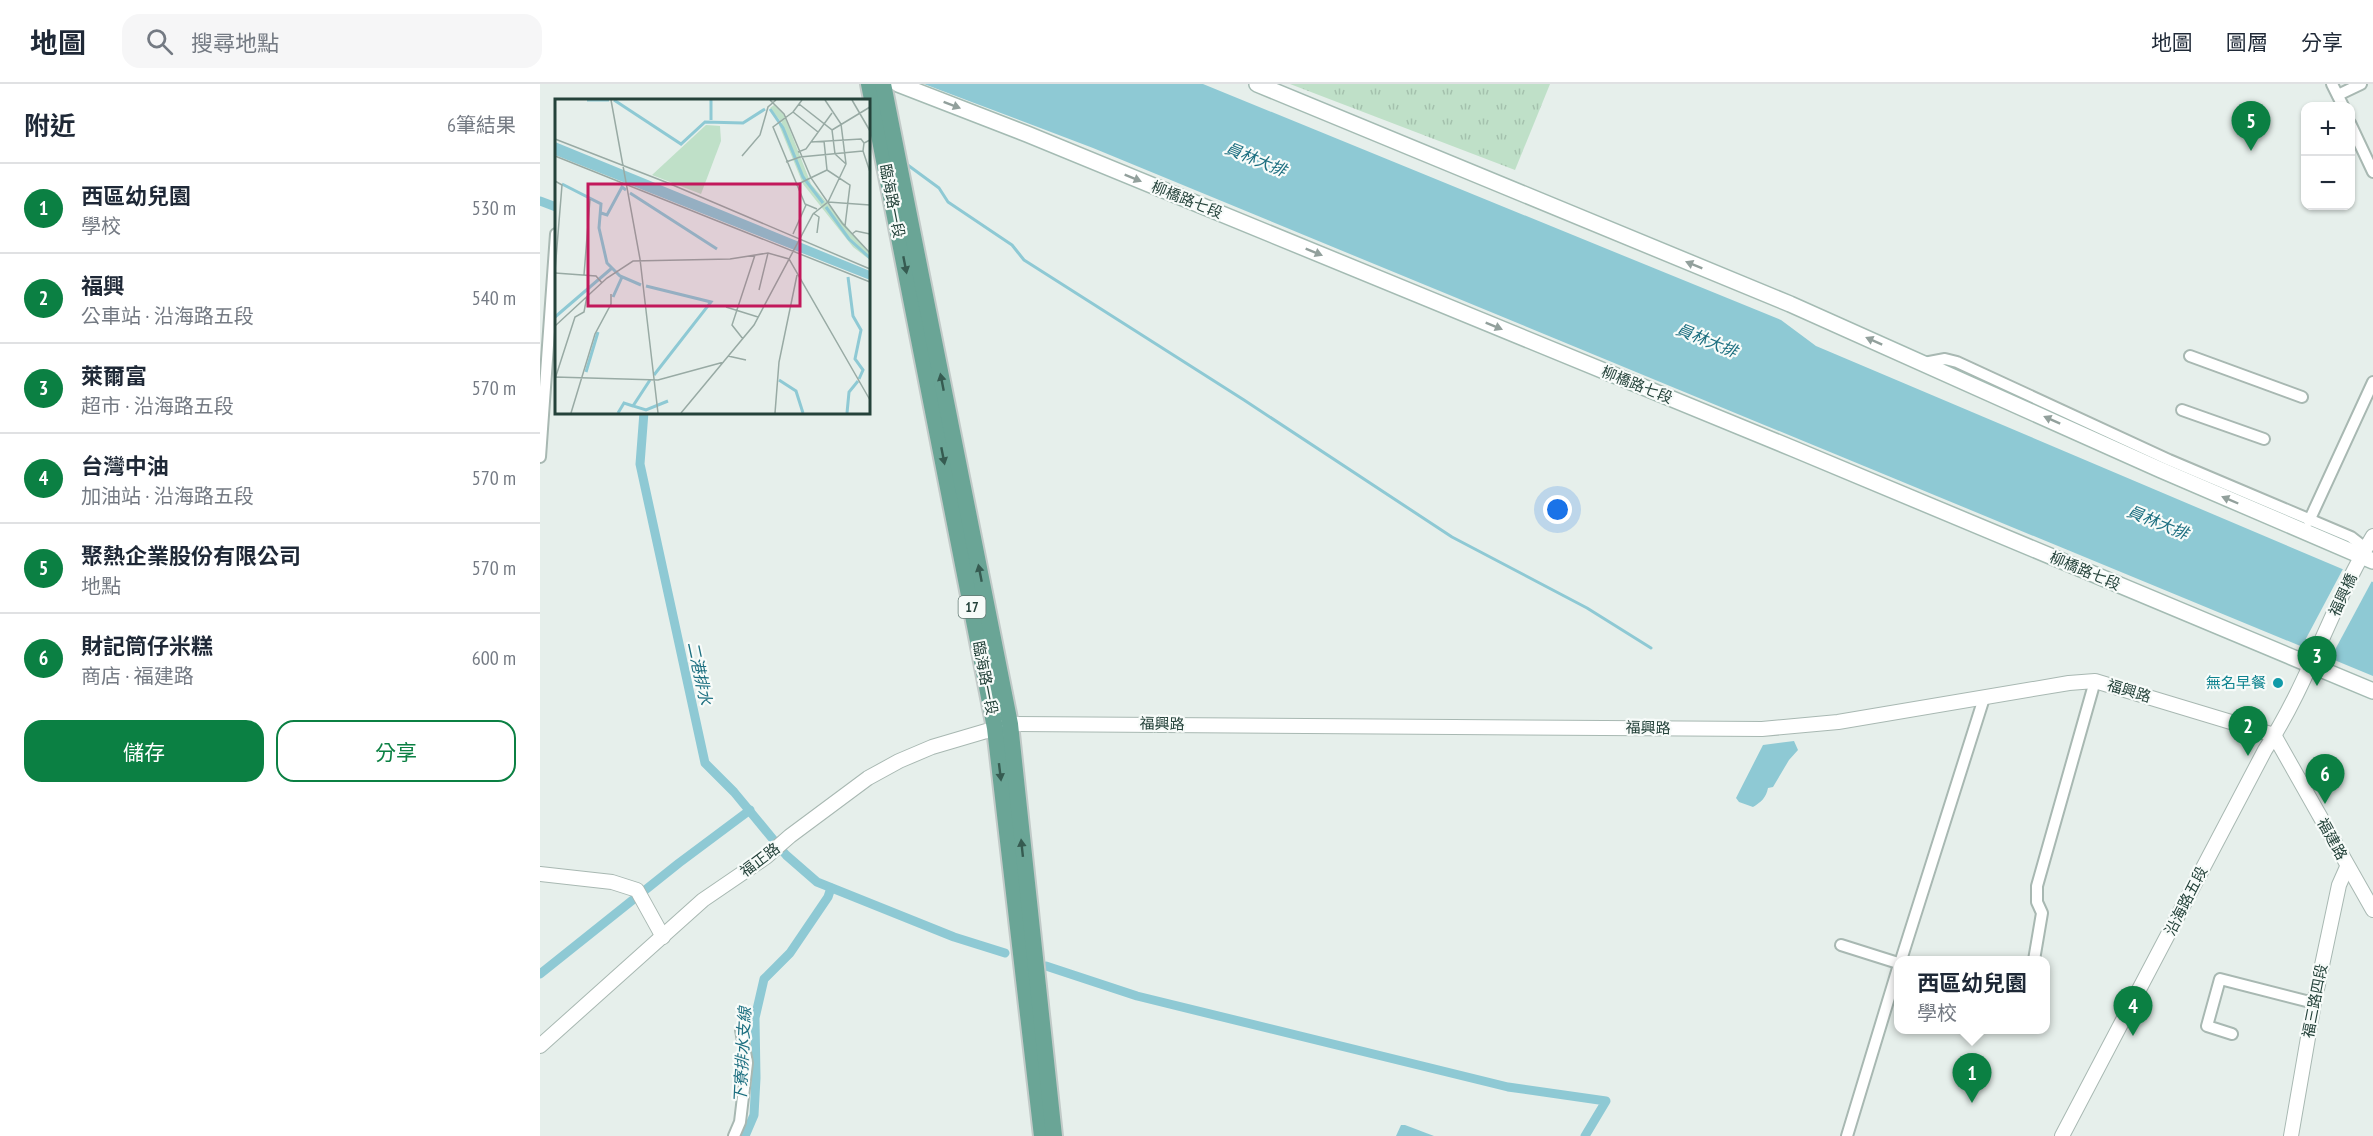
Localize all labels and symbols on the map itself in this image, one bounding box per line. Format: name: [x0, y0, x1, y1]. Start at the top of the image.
inset map: [555, 99, 870, 414]
one-way arrow: [944, 100, 962, 110]
pin: 5: [2232, 101, 2270, 151]
water label: 員林大排: [1223, 138, 1291, 181]
street label: 臨海路一段: [876, 162, 909, 240]
one-way arrow: [1125, 173, 1143, 183]
street label: 柳橋路七段: [1149, 177, 1226, 222]
one-way arrow: [1305, 247, 1323, 257]
one-way arrow: [901, 256, 910, 275]
one-way arrow: [1685, 260, 1703, 270]
water label: 員林大排: [1674, 319, 1742, 362]
one-way arrow: [1485, 322, 1503, 331]
one-way arrow: [1864, 336, 1882, 346]
street label: 柳橋路七段: [1599, 362, 1676, 407]
one-way arrow: [937, 372, 946, 391]
one-way arrow: [2043, 416, 2060, 425]
one-way arrow: [939, 447, 948, 466]
one-way arrow: [2221, 494, 2239, 504]
your location: [1543, 495, 1572, 524]
water label: 員林大排: [2125, 501, 2193, 544]
street label: 柳橋路七段: [2047, 547, 2123, 594]
one-way arrow: [975, 563, 984, 582]
street label: 福興橋: [2324, 570, 2361, 619]
road number: 17: [958, 596, 986, 618]
pin: 3: [2298, 636, 2336, 686]
street label: 臨海路一段: [969, 639, 1002, 717]
water label: 二港排水: [684, 640, 717, 707]
place label: 無名早餐: [2206, 673, 2266, 692]
street label: 福興路: [2105, 675, 2153, 706]
marker: 無名早餐: [2271, 676, 2285, 690]
pin: 2: [2228, 706, 2268, 756]
street label: 福興路: [1139, 714, 1185, 733]
street label: 福興路: [1625, 718, 1671, 737]
pin: 6: [2306, 754, 2344, 804]
one-way arrow: [995, 763, 1005, 782]
street label: 福建路: [2313, 814, 2352, 863]
street label: 福正路: [736, 838, 783, 881]
one-way arrow: [1017, 839, 1027, 858]
street label: 沿海路五段: [2160, 863, 2211, 939]
street label: 福三路四段: [2298, 962, 2331, 1040]
pin: 4: [2114, 986, 2152, 1036]
water label: 下寮排水支線: [730, 1005, 755, 1103]
pin: 1: [1952, 1054, 1992, 1103]

